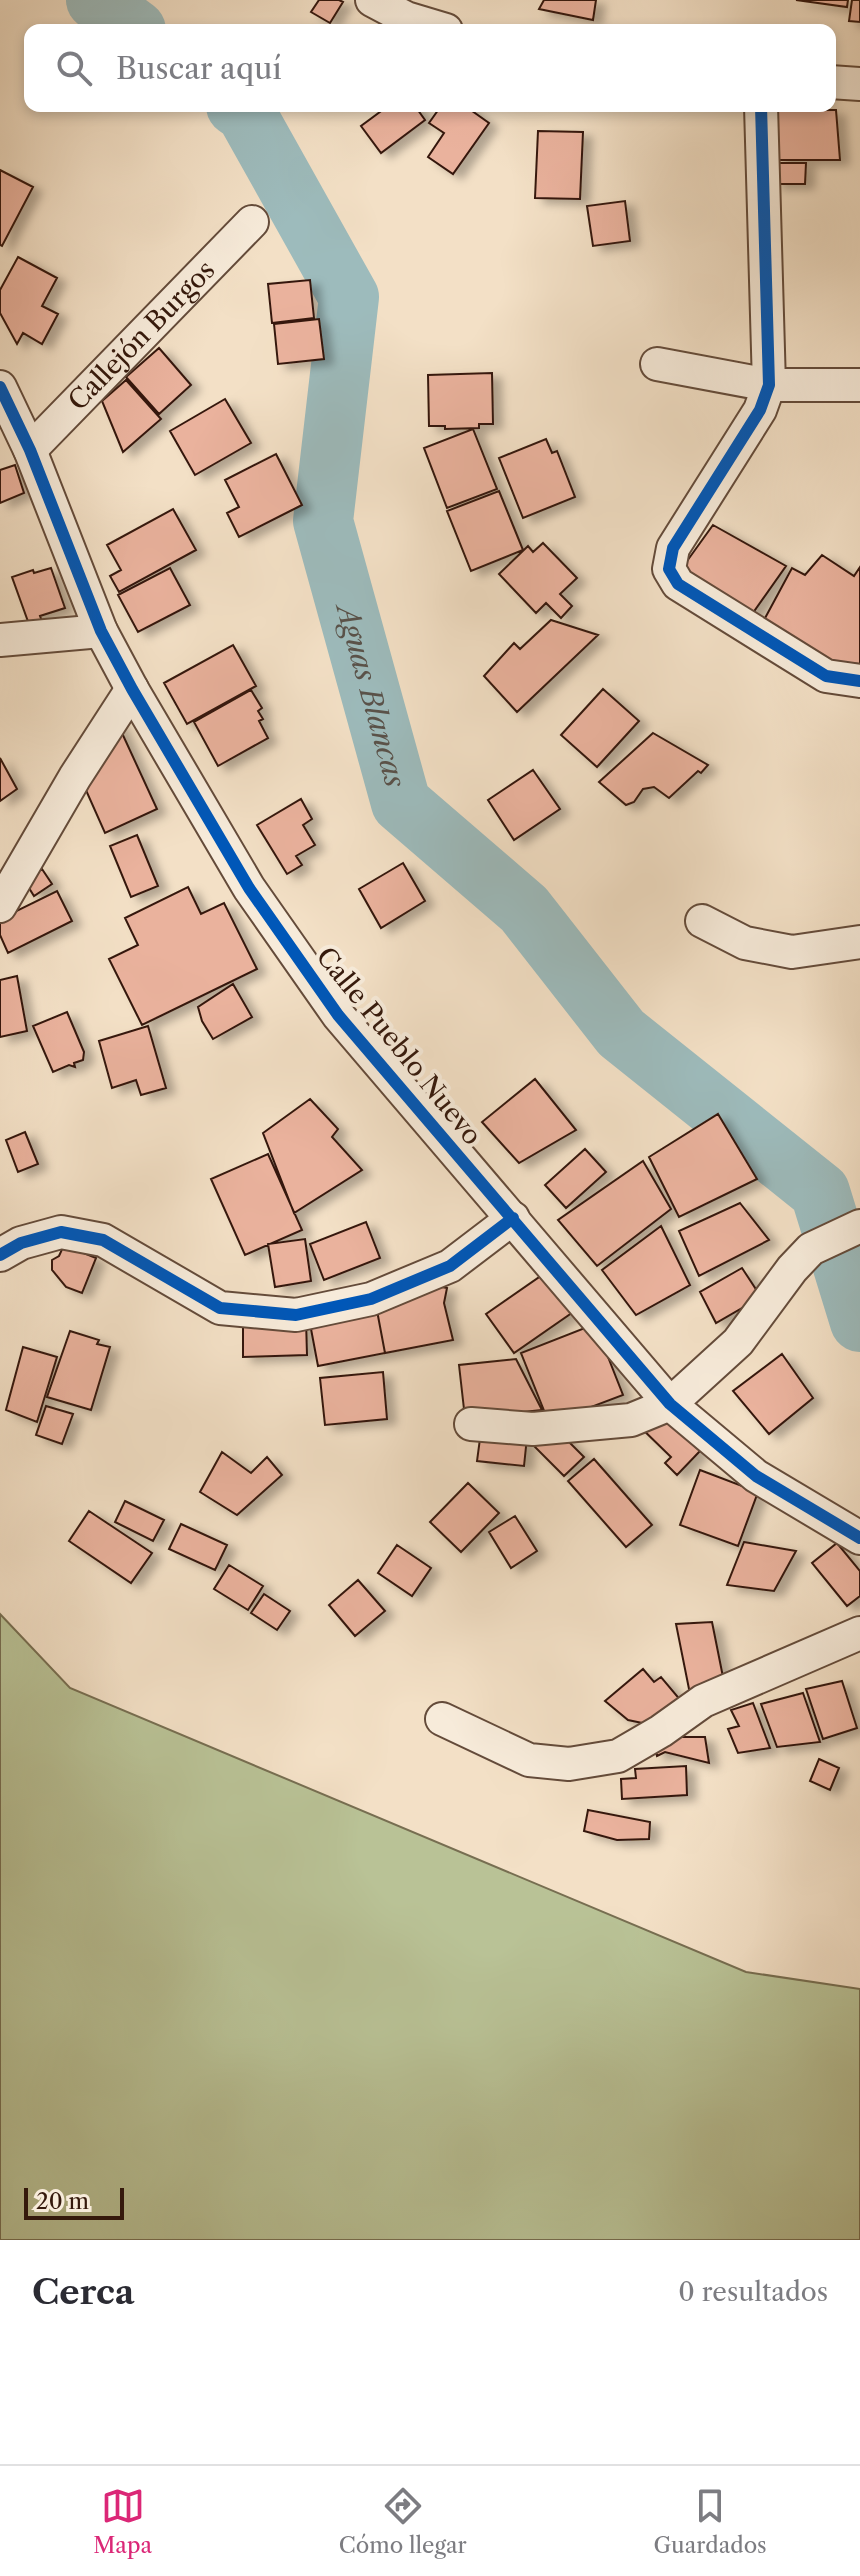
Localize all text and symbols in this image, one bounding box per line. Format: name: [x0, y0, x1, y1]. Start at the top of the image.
search box: [24, 24, 836, 112]
icon: search: [52, 46, 96, 90]
text: Buscar aquí: [116, 50, 282, 87]
street label: Callejón Burgos: [62, 254, 222, 417]
water label: Aguas Blancas: [329, 597, 413, 792]
street label: Calle Pueblo Nuevo: [309, 941, 489, 1151]
scale bar: [24, 2184, 124, 2220]
text: 20 m: [36, 2188, 89, 2215]
text: Cerca: [32, 2271, 134, 2313]
text: 0 resultados: [678, 2276, 828, 2308]
tab: Mapa: [93, 2484, 152, 2559]
tab: Cómo llegar: [339, 2484, 467, 2559]
tab: Guardados: [653, 2484, 767, 2559]

